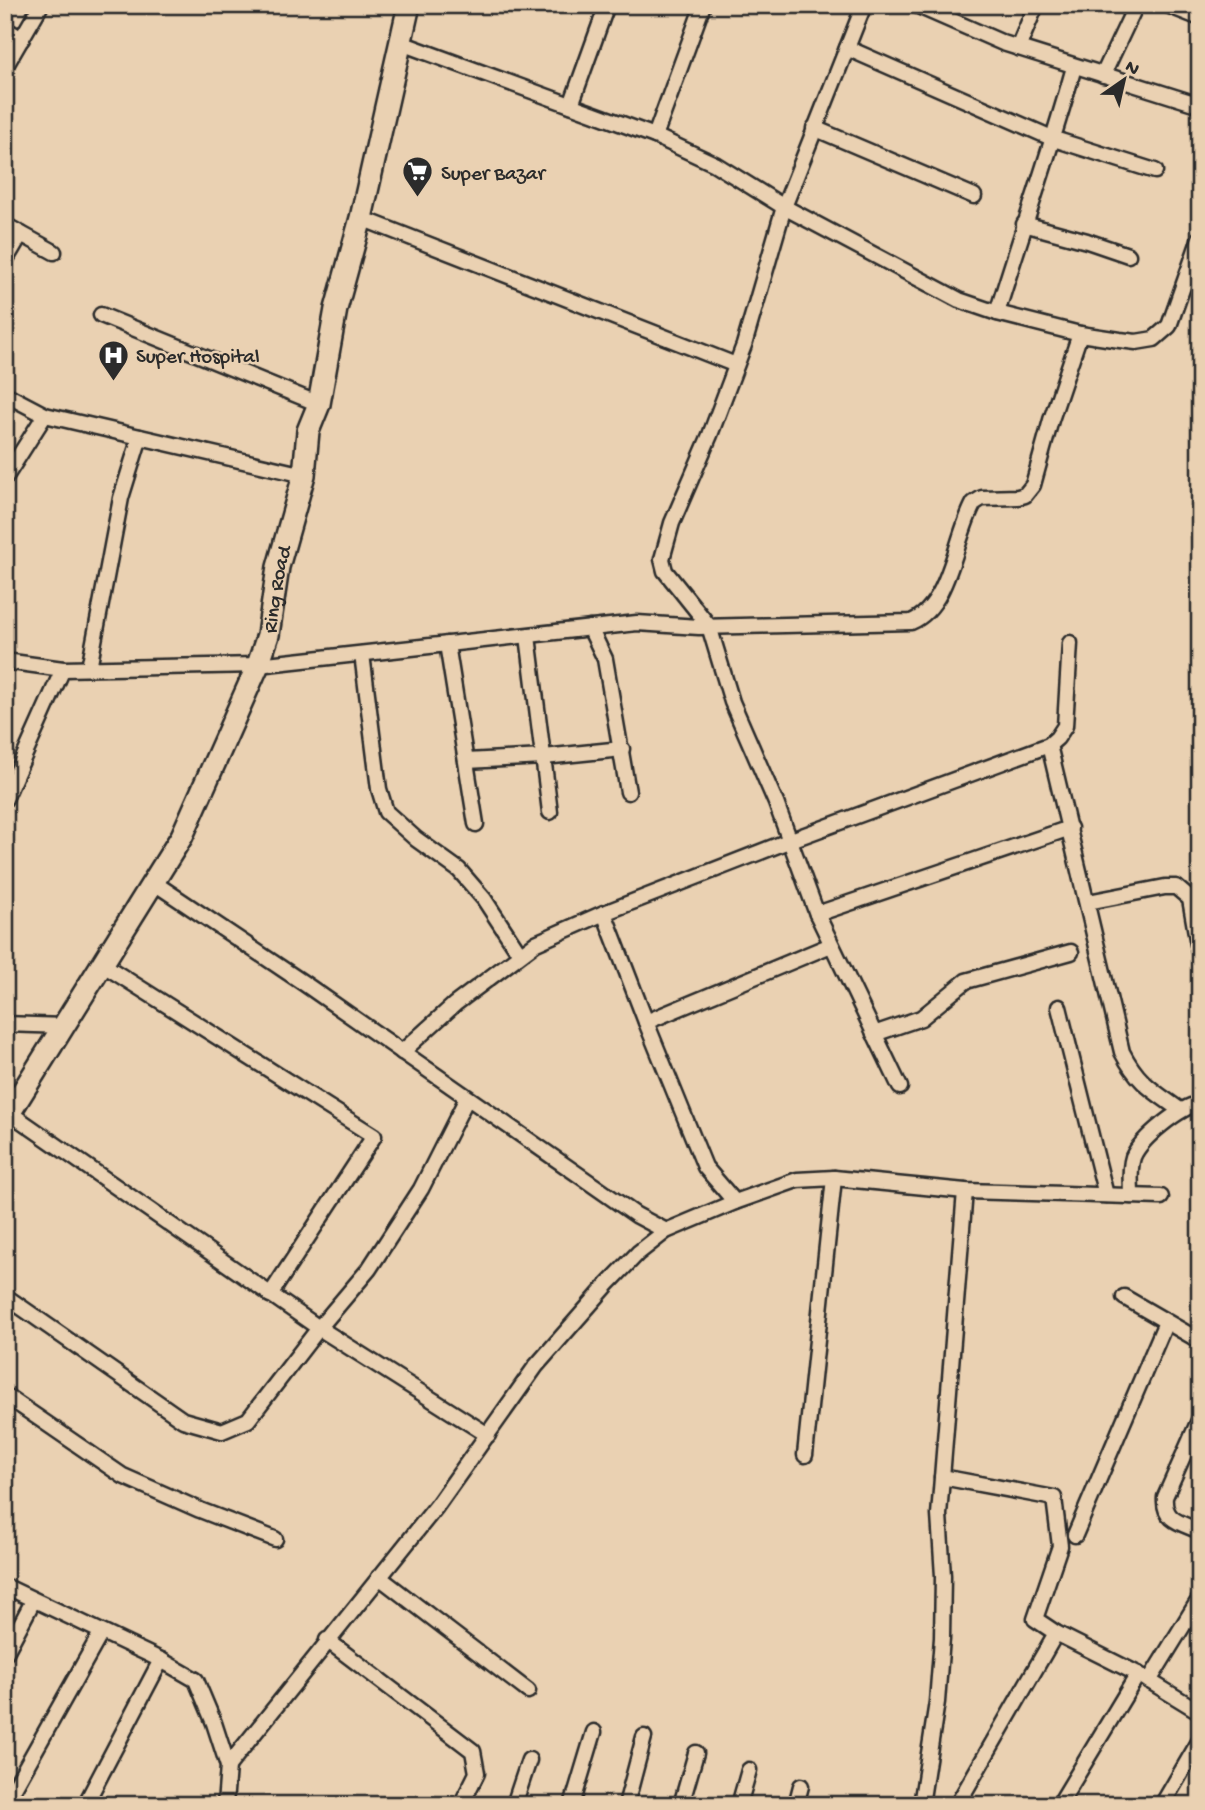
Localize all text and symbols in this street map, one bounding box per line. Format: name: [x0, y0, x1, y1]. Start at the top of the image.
north arrow: [1090, 46, 1160, 116]
text: N: [1120, 56, 1143, 82]
supermarket icon: Super Bazar: [401, 155, 435, 199]
place label: Super Bazar: [441, 163, 546, 188]
hospital icon: Super Hospital: [96, 338, 130, 382]
place label: Super Hospital: [136, 346, 260, 371]
street label: Ring Road: [259, 542, 300, 635]

